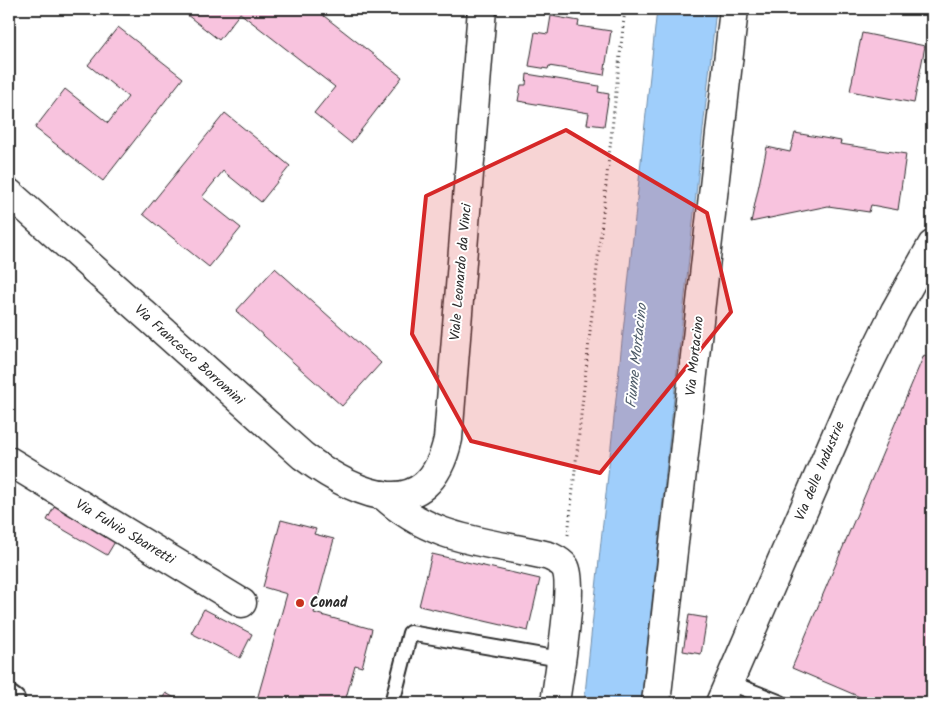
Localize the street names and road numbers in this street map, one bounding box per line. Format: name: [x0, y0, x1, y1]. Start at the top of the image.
street label: Viale Leonardo da Vinci: [444, 202, 478, 341]
street label: Via Francesco Borromini: [129, 299, 250, 411]
street label: Via Mortacino: [680, 315, 710, 397]
street label: Via delle Industrie: [789, 417, 851, 524]
street label: Via Fulvio Sbarretti: [71, 494, 180, 571]

